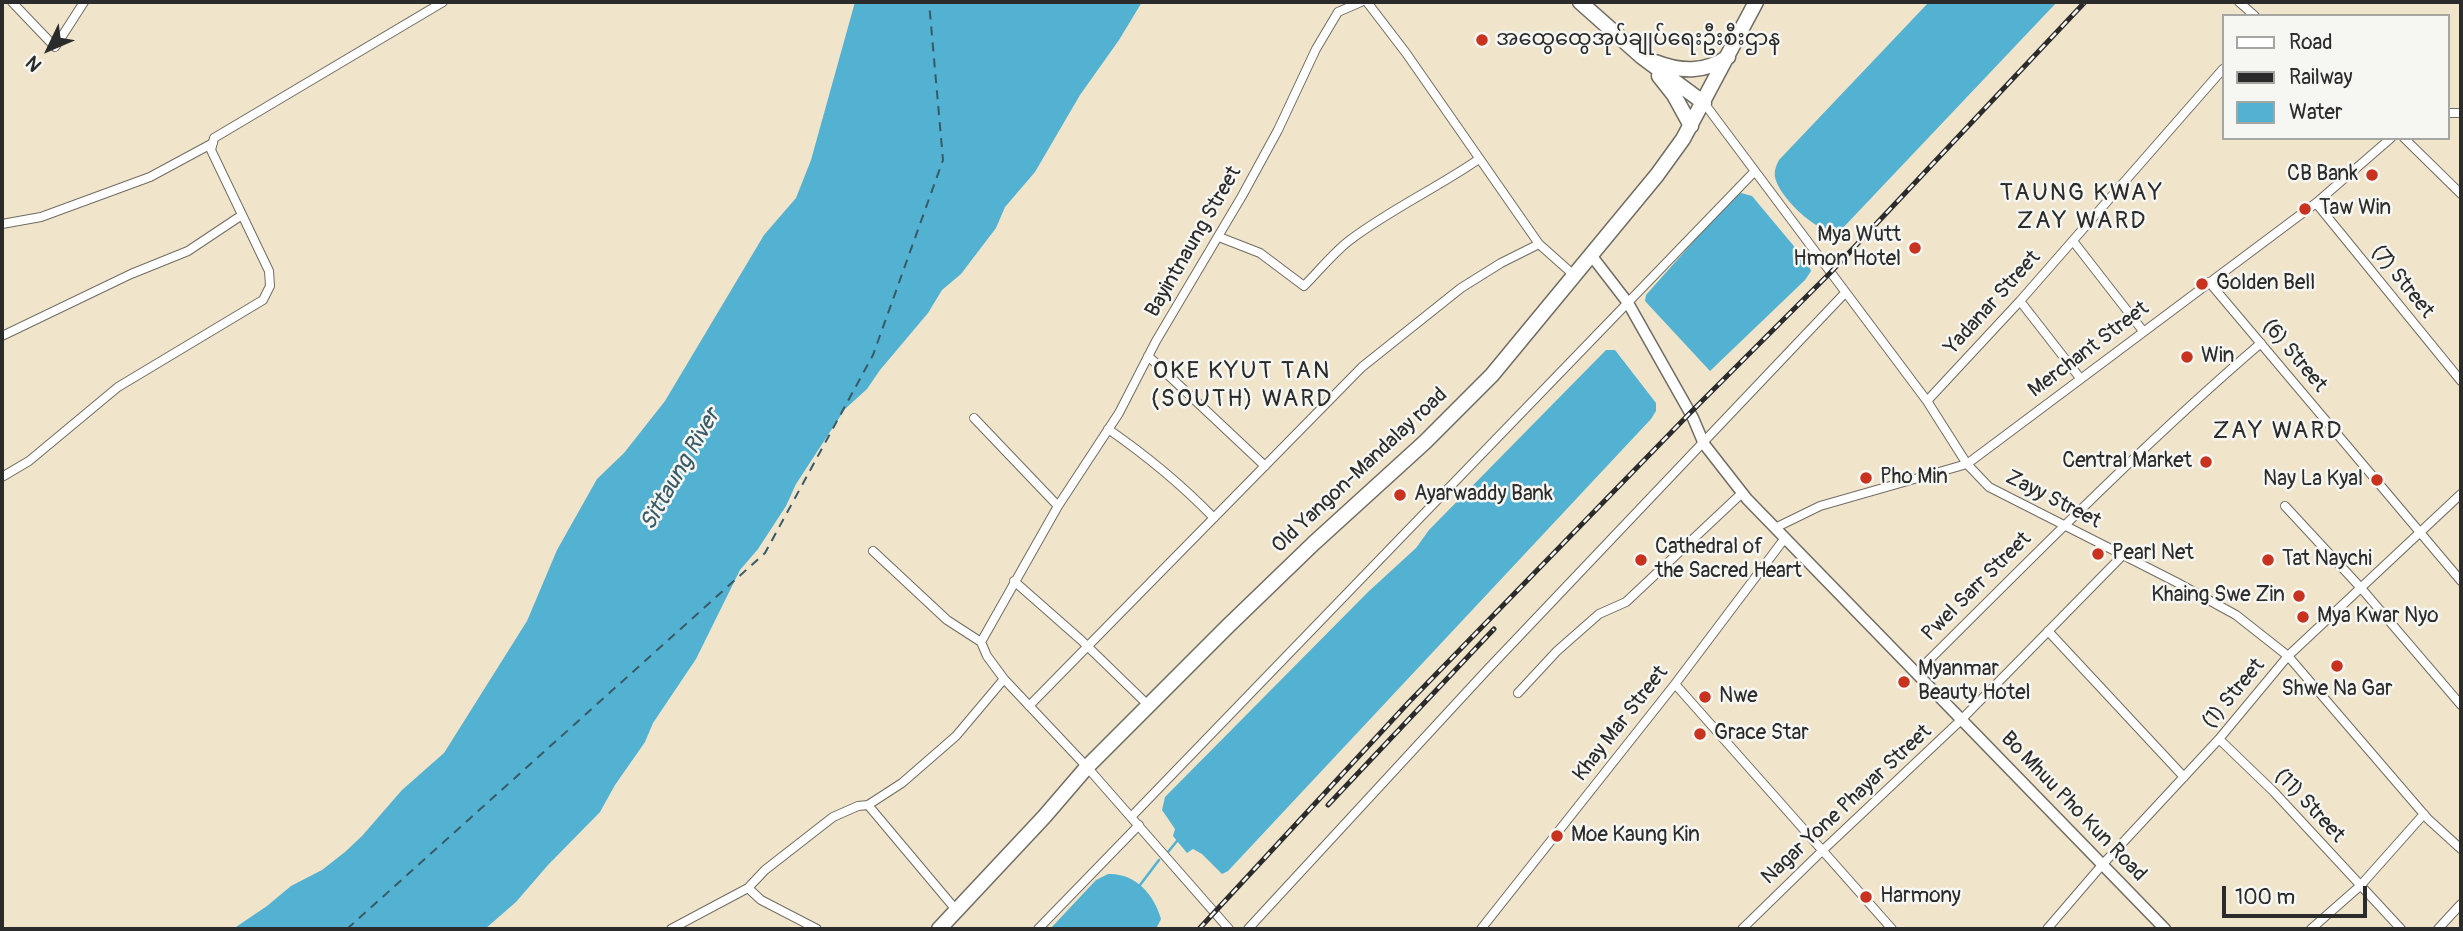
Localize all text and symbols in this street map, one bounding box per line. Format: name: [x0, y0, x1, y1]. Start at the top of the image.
north arrow: [14, 14, 84, 84]
legend: [2222, 14, 2449, 140]
place label: အထွေထွေအုပ်ချုပ်ရေးဦးစီးဌာန: [1496, 27, 1780, 53]
text: Road: [2289, 29, 2333, 56]
marker: အထွေထွေအုပ်ချုပ်ရေးဦးစီးဌာန: [1474, 32, 1490, 48]
text: N: [21, 51, 47, 77]
text: Railway: [2289, 64, 2353, 91]
text: Water: [2289, 99, 2342, 126]
street label: Bayintnaung Street: [1141, 162, 1247, 322]
place label: CB Bank: [2287, 162, 2358, 188]
marker: CB Bank: [2364, 167, 2380, 183]
district label: TAUNG KWAY ZAY WARD: [2001, 180, 2163, 236]
place label: Taw Win: [2319, 196, 2391, 222]
marker: Taw Win: [2297, 201, 2313, 217]
place label: Mya Wutt Hmon Hotel: [1793, 223, 1901, 273]
marker: Mya Wutt Hmon Hotel: [1907, 240, 1923, 256]
street label: (7) Street: [2365, 240, 2439, 324]
street label: Yadanar Street: [1940, 246, 2046, 360]
place label: Golden Bell: [2216, 271, 2315, 297]
marker: Golden Bell: [2194, 276, 2210, 292]
street label: Merchant Street: [2024, 297, 2154, 403]
street label: (6) Street: [2256, 314, 2332, 398]
place label: Win: [2201, 344, 2234, 370]
marker: Win: [2179, 349, 2195, 365]
district label: OKE KYUT TAN (SOUTH) WARD: [1152, 358, 1332, 414]
street label: Old Yangon-Mandalay road: [1267, 383, 1453, 559]
water label: Sittaung River: [635, 404, 727, 536]
district label: ZAY WARD: [2214, 418, 2342, 446]
place label: Central Market: [2062, 449, 2192, 475]
marker: Central Market: [2198, 454, 2214, 470]
place label: Pho Min: [1880, 465, 1948, 491]
street label: Zayy Street: [2001, 465, 2105, 535]
place label: Nay La Kyal: [2263, 467, 2363, 493]
marker: Pho Min: [1858, 470, 1874, 486]
marker: Nay La Kyal: [2369, 472, 2385, 488]
place label: Ayarwaddy Bank: [1414, 482, 1553, 508]
marker: Ayarwaddy Bank: [1392, 487, 1408, 503]
street label: Pwel Sarr Street: [1917, 527, 2037, 647]
place label: Cathedral of the Sacred Heart: [1655, 535, 1802, 585]
place label: Pearl Net: [2112, 541, 2194, 567]
marker: Pearl Net: [2090, 546, 2106, 562]
place label: Tat Naychi: [2282, 547, 2372, 573]
marker: Cathedral of the Sacred Heart: [1633, 552, 1649, 568]
marker: Tat Naychi: [2260, 552, 2276, 568]
place label: Khaing Swe Zin: [2151, 583, 2285, 609]
marker: Khaing Swe Zin: [2291, 588, 2307, 604]
place label: Mya Kwar Nyo: [2317, 604, 2439, 630]
marker: Mya Kwar Nyo: [2295, 609, 2311, 625]
street label: (1) Street: [2197, 654, 2271, 734]
place label: Myanmar Beauty Hotel: [1918, 657, 2031, 707]
marker: Shwe Na Gar: [2329, 658, 2345, 674]
street label: Khay Mar Street: [1568, 661, 1674, 787]
marker: Myanmar Beauty Hotel: [1896, 674, 1912, 690]
place label: Shwe Na Gar: [2282, 677, 2392, 703]
place label: Nwe: [1719, 684, 1758, 710]
marker: Nwe: [1697, 689, 1713, 705]
street label: Nagar Yone Phayar Street: [1757, 720, 1937, 890]
place label: Grace Star: [1714, 721, 1809, 747]
marker: Grace Star: [1692, 726, 1708, 742]
street label: Bo Mhuu Pho Kun Road: [1995, 727, 2151, 887]
street label: (11) Street: [2268, 764, 2350, 848]
place label: Moe Kaung Kin: [1571, 823, 1700, 849]
marker: Moe Kaung Kin: [1549, 828, 1565, 844]
scale bar: [2225, 872, 2370, 916]
place label: Harmony: [1880, 884, 1961, 910]
text: 100 m: [2235, 884, 2295, 911]
marker: Harmony: [1858, 889, 1874, 905]

